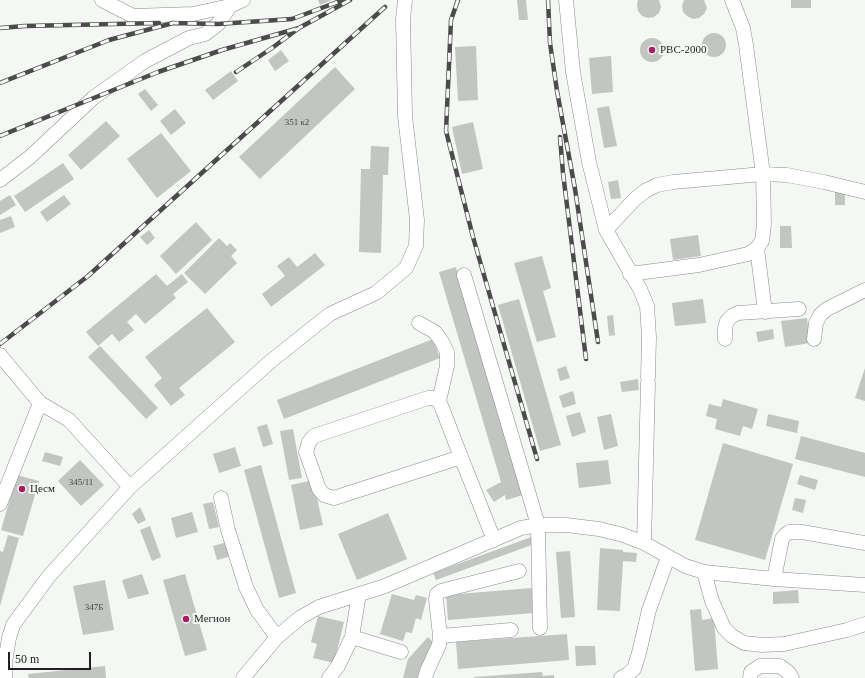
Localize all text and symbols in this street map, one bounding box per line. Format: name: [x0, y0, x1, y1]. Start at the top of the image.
place label: РВС-2000: [660, 43, 706, 57]
marker: РВС-2000: [647, 45, 657, 55]
house number: 351 к2: [285, 118, 309, 128]
house number: 345/11: [69, 478, 93, 488]
place label: Цесм: [30, 482, 55, 496]
marker: Цесм: [17, 484, 27, 494]
house number: 347Б: [85, 603, 103, 613]
place label: Мегион: [194, 612, 230, 626]
marker: Мегион: [181, 614, 191, 624]
scale bar: [10, 644, 93, 670]
text: 50 m: [15, 652, 39, 666]

